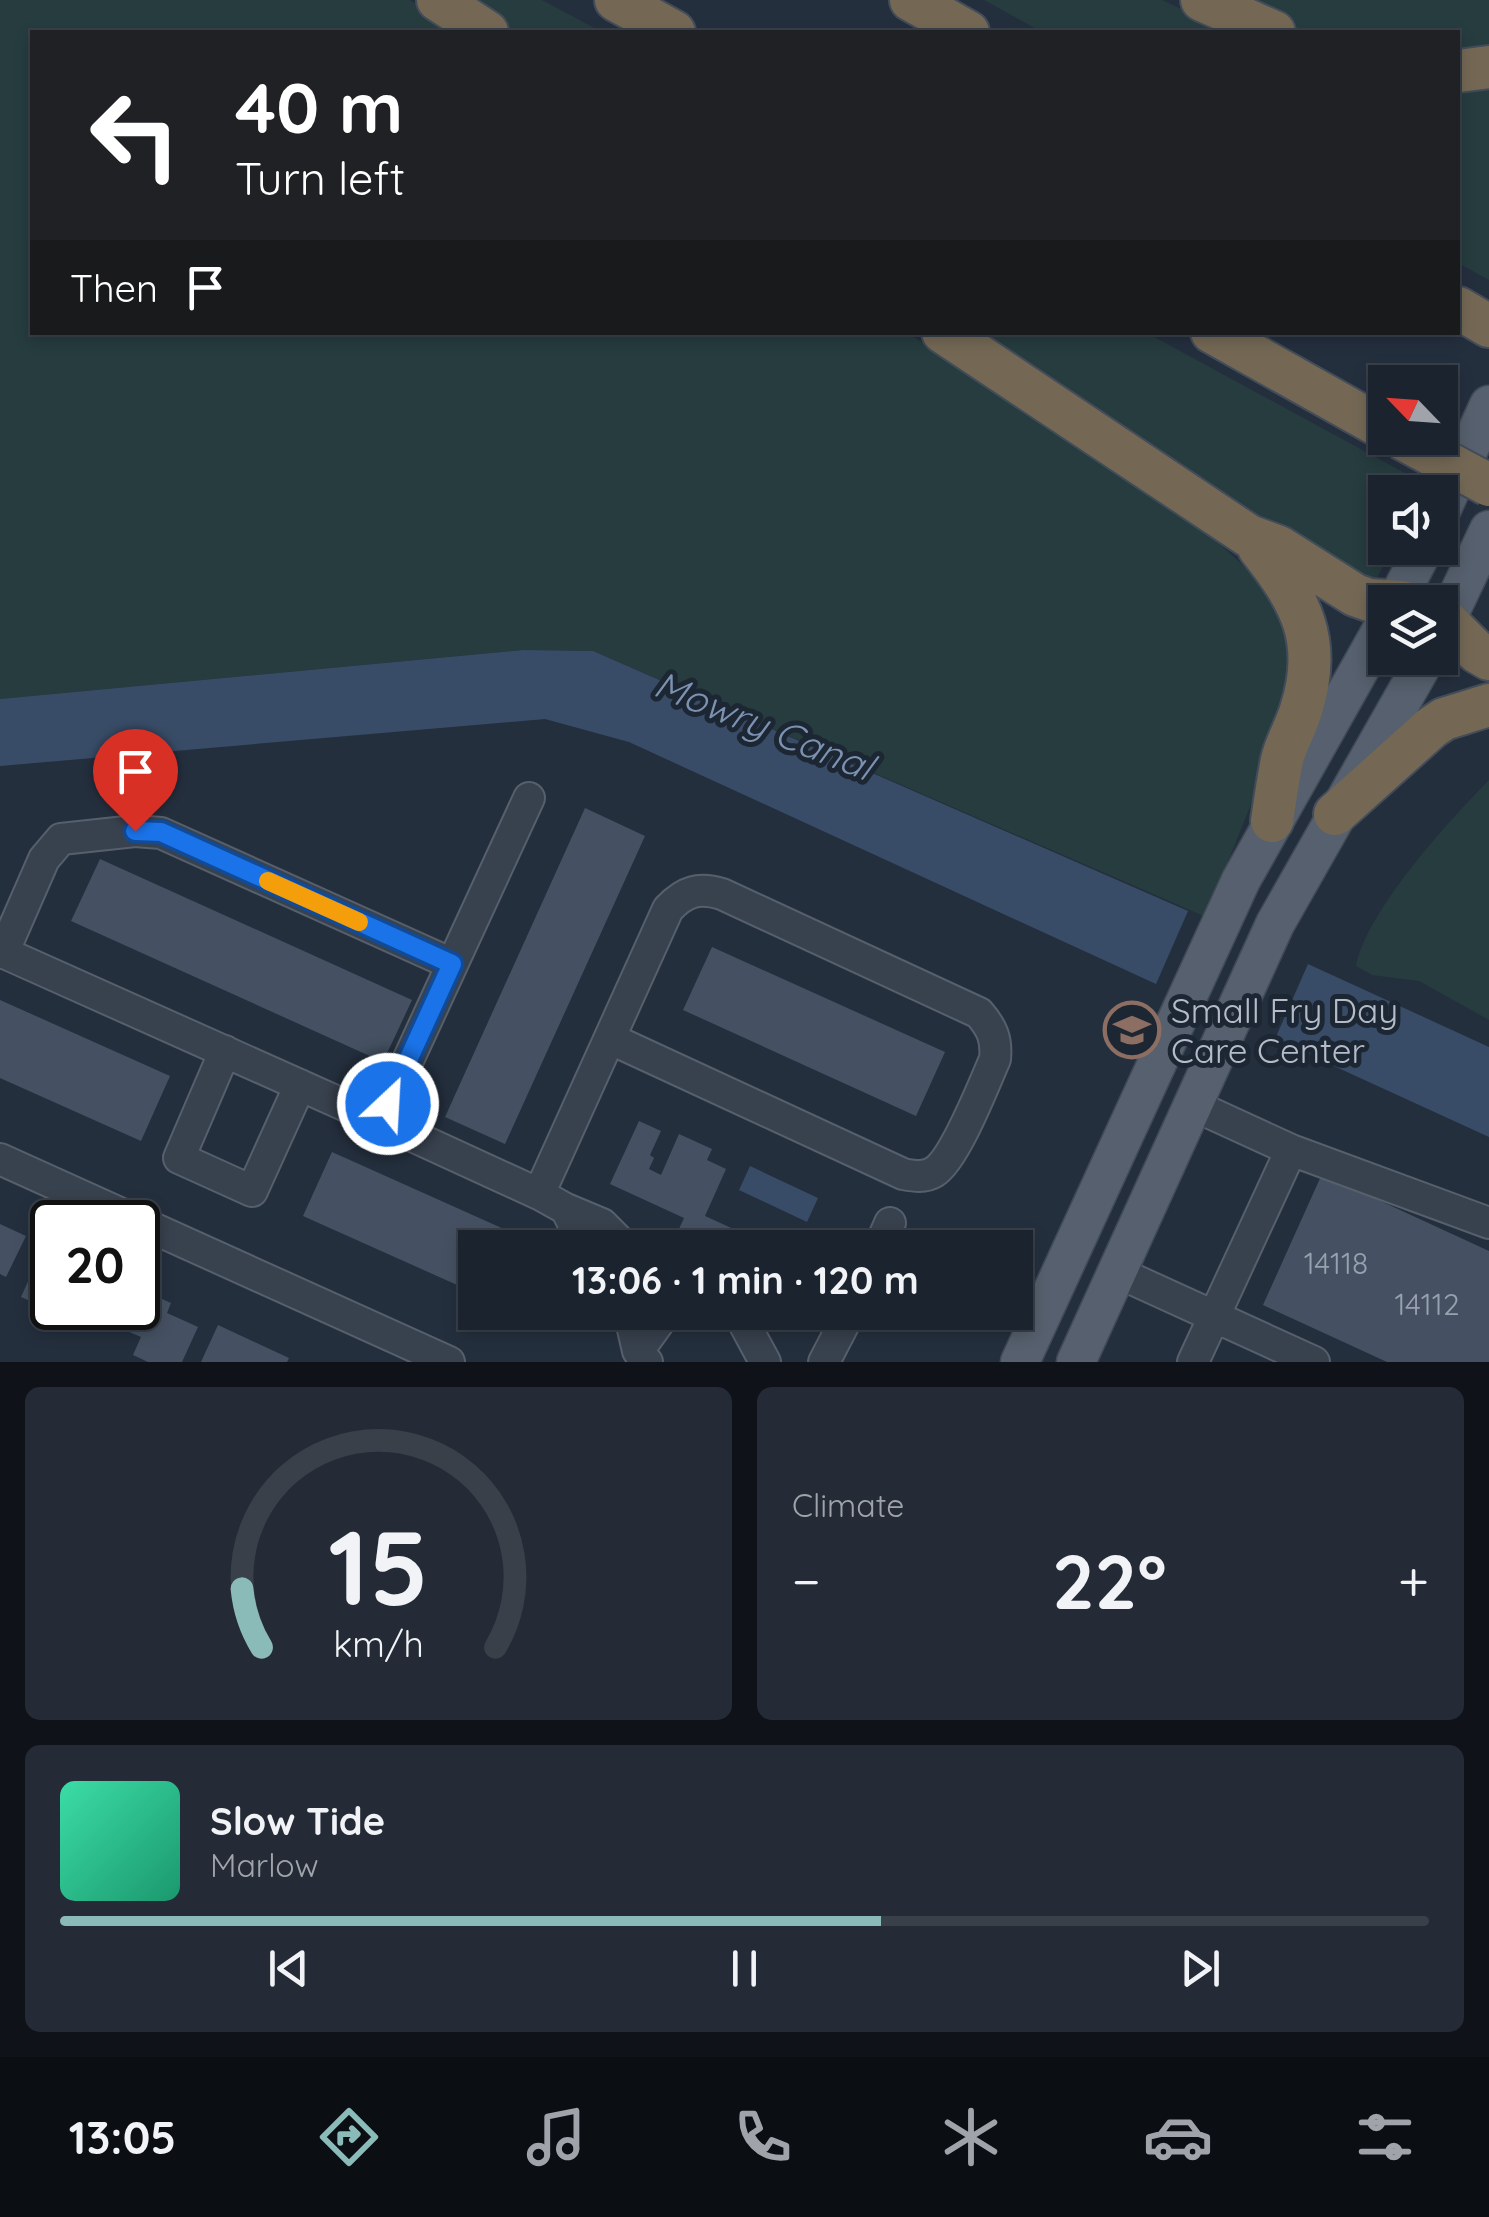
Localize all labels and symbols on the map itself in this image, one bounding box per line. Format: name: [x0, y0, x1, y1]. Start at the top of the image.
north arrow: [1368, 365, 1458, 455]
water label: Mowry Canal: [648, 659, 884, 792]
pin: [93, 729, 178, 832]
place label: Small Fry Day Care Center: [1171, 988, 1398, 1072]
school or university icon: Small Fry Day Care Center: [1102, 1000, 1162, 1060]
position arrow: [336, 1052, 440, 1156]
speed limit sign: 20: [30, 1200, 160, 1330]
house number: 14118: [1304, 1244, 1368, 1282]
house number: 14112: [1394, 1285, 1460, 1323]

